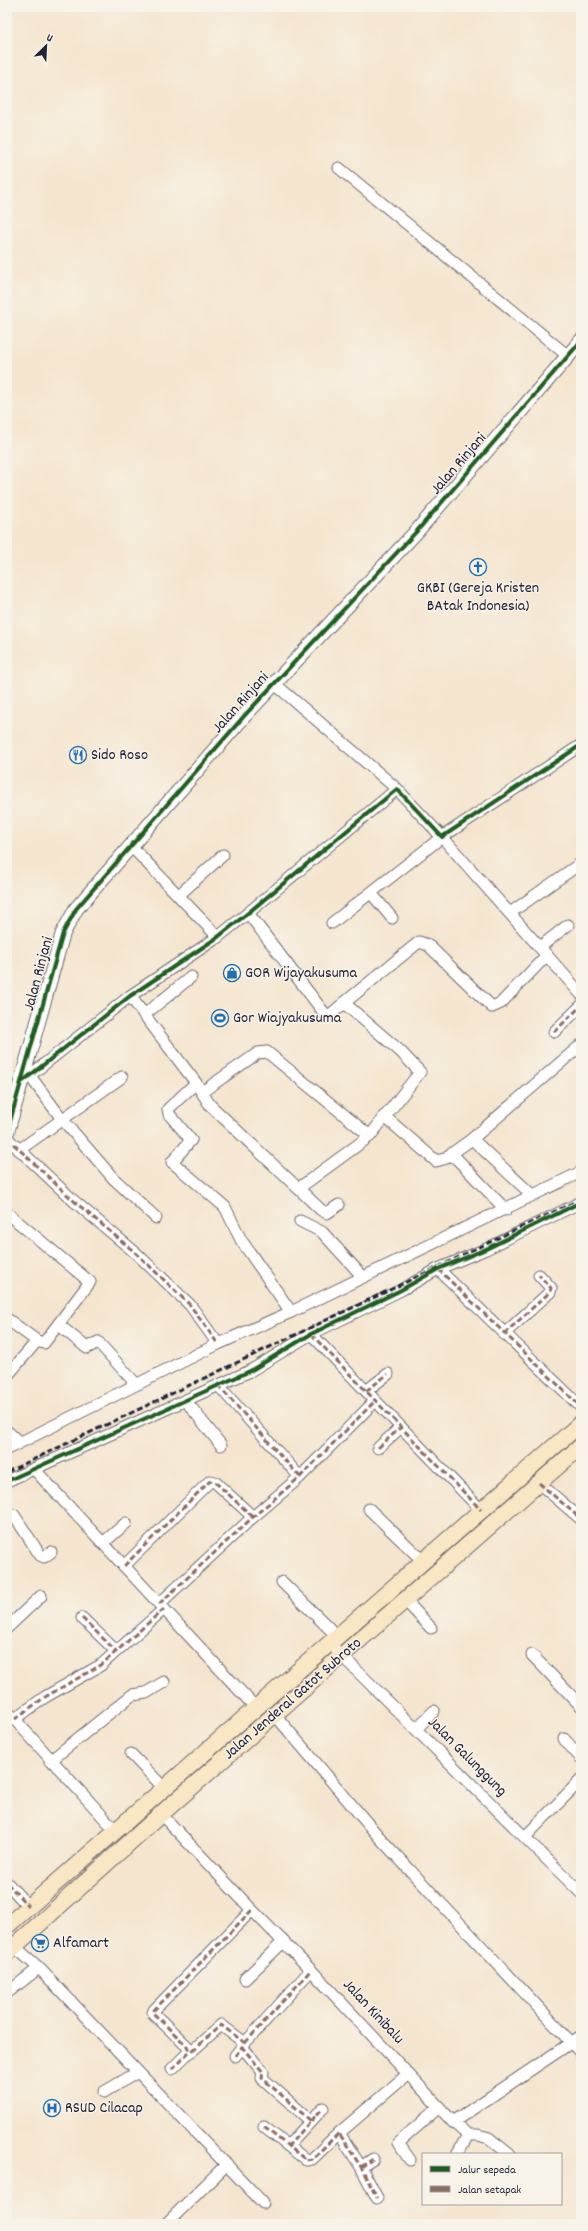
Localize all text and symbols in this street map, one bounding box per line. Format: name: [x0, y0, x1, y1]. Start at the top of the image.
north arrow: [26, 26, 66, 66]
text: U: [44, 30, 55, 47]
street label: Jalan Rinjani: [425, 428, 493, 500]
church icon: GKBI (Gereja Kristen BAtak Indonesia): [468, 557, 488, 577]
place label: GKBI (Gereja Kristen BAtak Indonesia): [417, 577, 539, 618]
street label: Jalan Rinjani: [207, 667, 275, 739]
place label: Sido Roso: [91, 744, 148, 767]
restaurant icon: Sido Roso: [68, 745, 88, 765]
street label: Jalan Rinjani: [18, 934, 60, 1014]
place label: GOR Wijayakusuma: [245, 962, 358, 985]
shop icon: GOR Wijayakusuma: [222, 963, 242, 983]
place label: Gor Wiajyakusuma: [233, 1007, 342, 1030]
sports icon: Gor Wiajyakusuma: [210, 1008, 230, 1028]
street label: Jalan Jenderal Gatot Subroto: [219, 1632, 367, 1766]
street label: Jalan Galunggung: [422, 1712, 512, 1802]
place label: Alfamart: [53, 1932, 109, 1955]
supermarket icon: Alfamart: [30, 1933, 50, 1953]
street label: Jalan Kinibalu: [337, 1974, 409, 2050]
place label: RSUD Cilacap: [65, 2097, 143, 2120]
hospital icon: RSUD Cilacap: [42, 2098, 62, 2118]
legend: [422, 2153, 562, 2205]
text: Jalur sepeda: [458, 2162, 516, 2179]
text: Jalan setapak: [458, 2182, 521, 2199]

